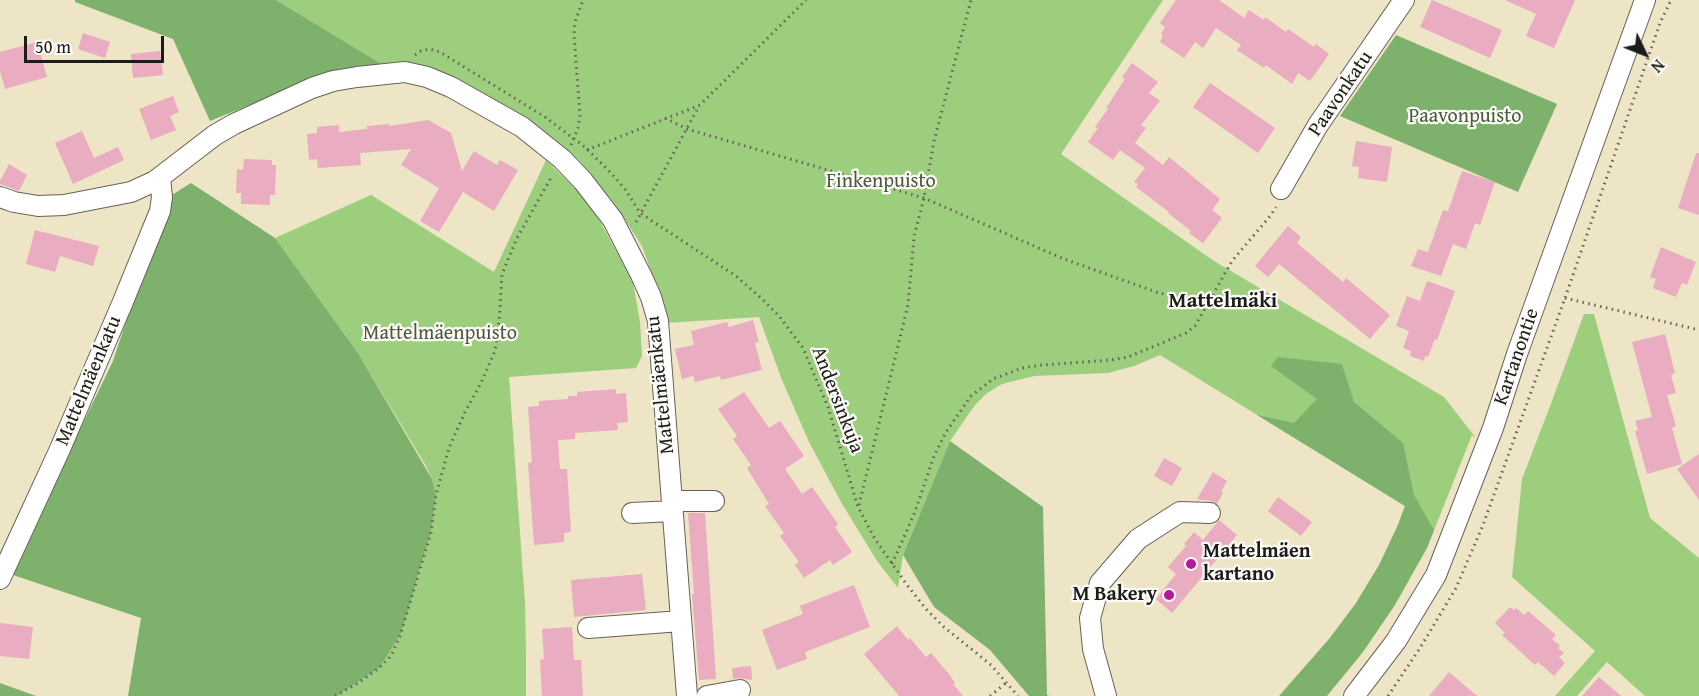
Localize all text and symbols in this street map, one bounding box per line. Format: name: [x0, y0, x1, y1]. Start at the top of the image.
scale bar: [27, 24, 166, 62]
north arrow: [1615, 24, 1675, 84]
text: 50 m: [35, 33, 71, 60]
street label: Paavonkatu: [1304, 47, 1378, 141]
text: N: [1646, 54, 1671, 78]
park label: Paavonpuisto: [1409, 105, 1521, 129]
park label: Finkenpuisto: [826, 170, 936, 194]
district label: Mattelmäki: [1169, 289, 1277, 315]
street label: Kartanontie: [1489, 305, 1545, 409]
street label: Mattelmäenkatu: [51, 312, 127, 450]
street label: Mattelmäenkatu: [642, 315, 680, 455]
park label: Mattelmäenpuisto: [363, 322, 517, 346]
street label: Andersinkuja: [806, 343, 868, 457]
place label: Mattelmäen kartano: [1203, 540, 1311, 587]
marker: Mattelmäen kartano: [1184, 557, 1198, 571]
place label: M Bakery: [1073, 583, 1157, 607]
marker: M Bakery: [1162, 588, 1176, 602]

